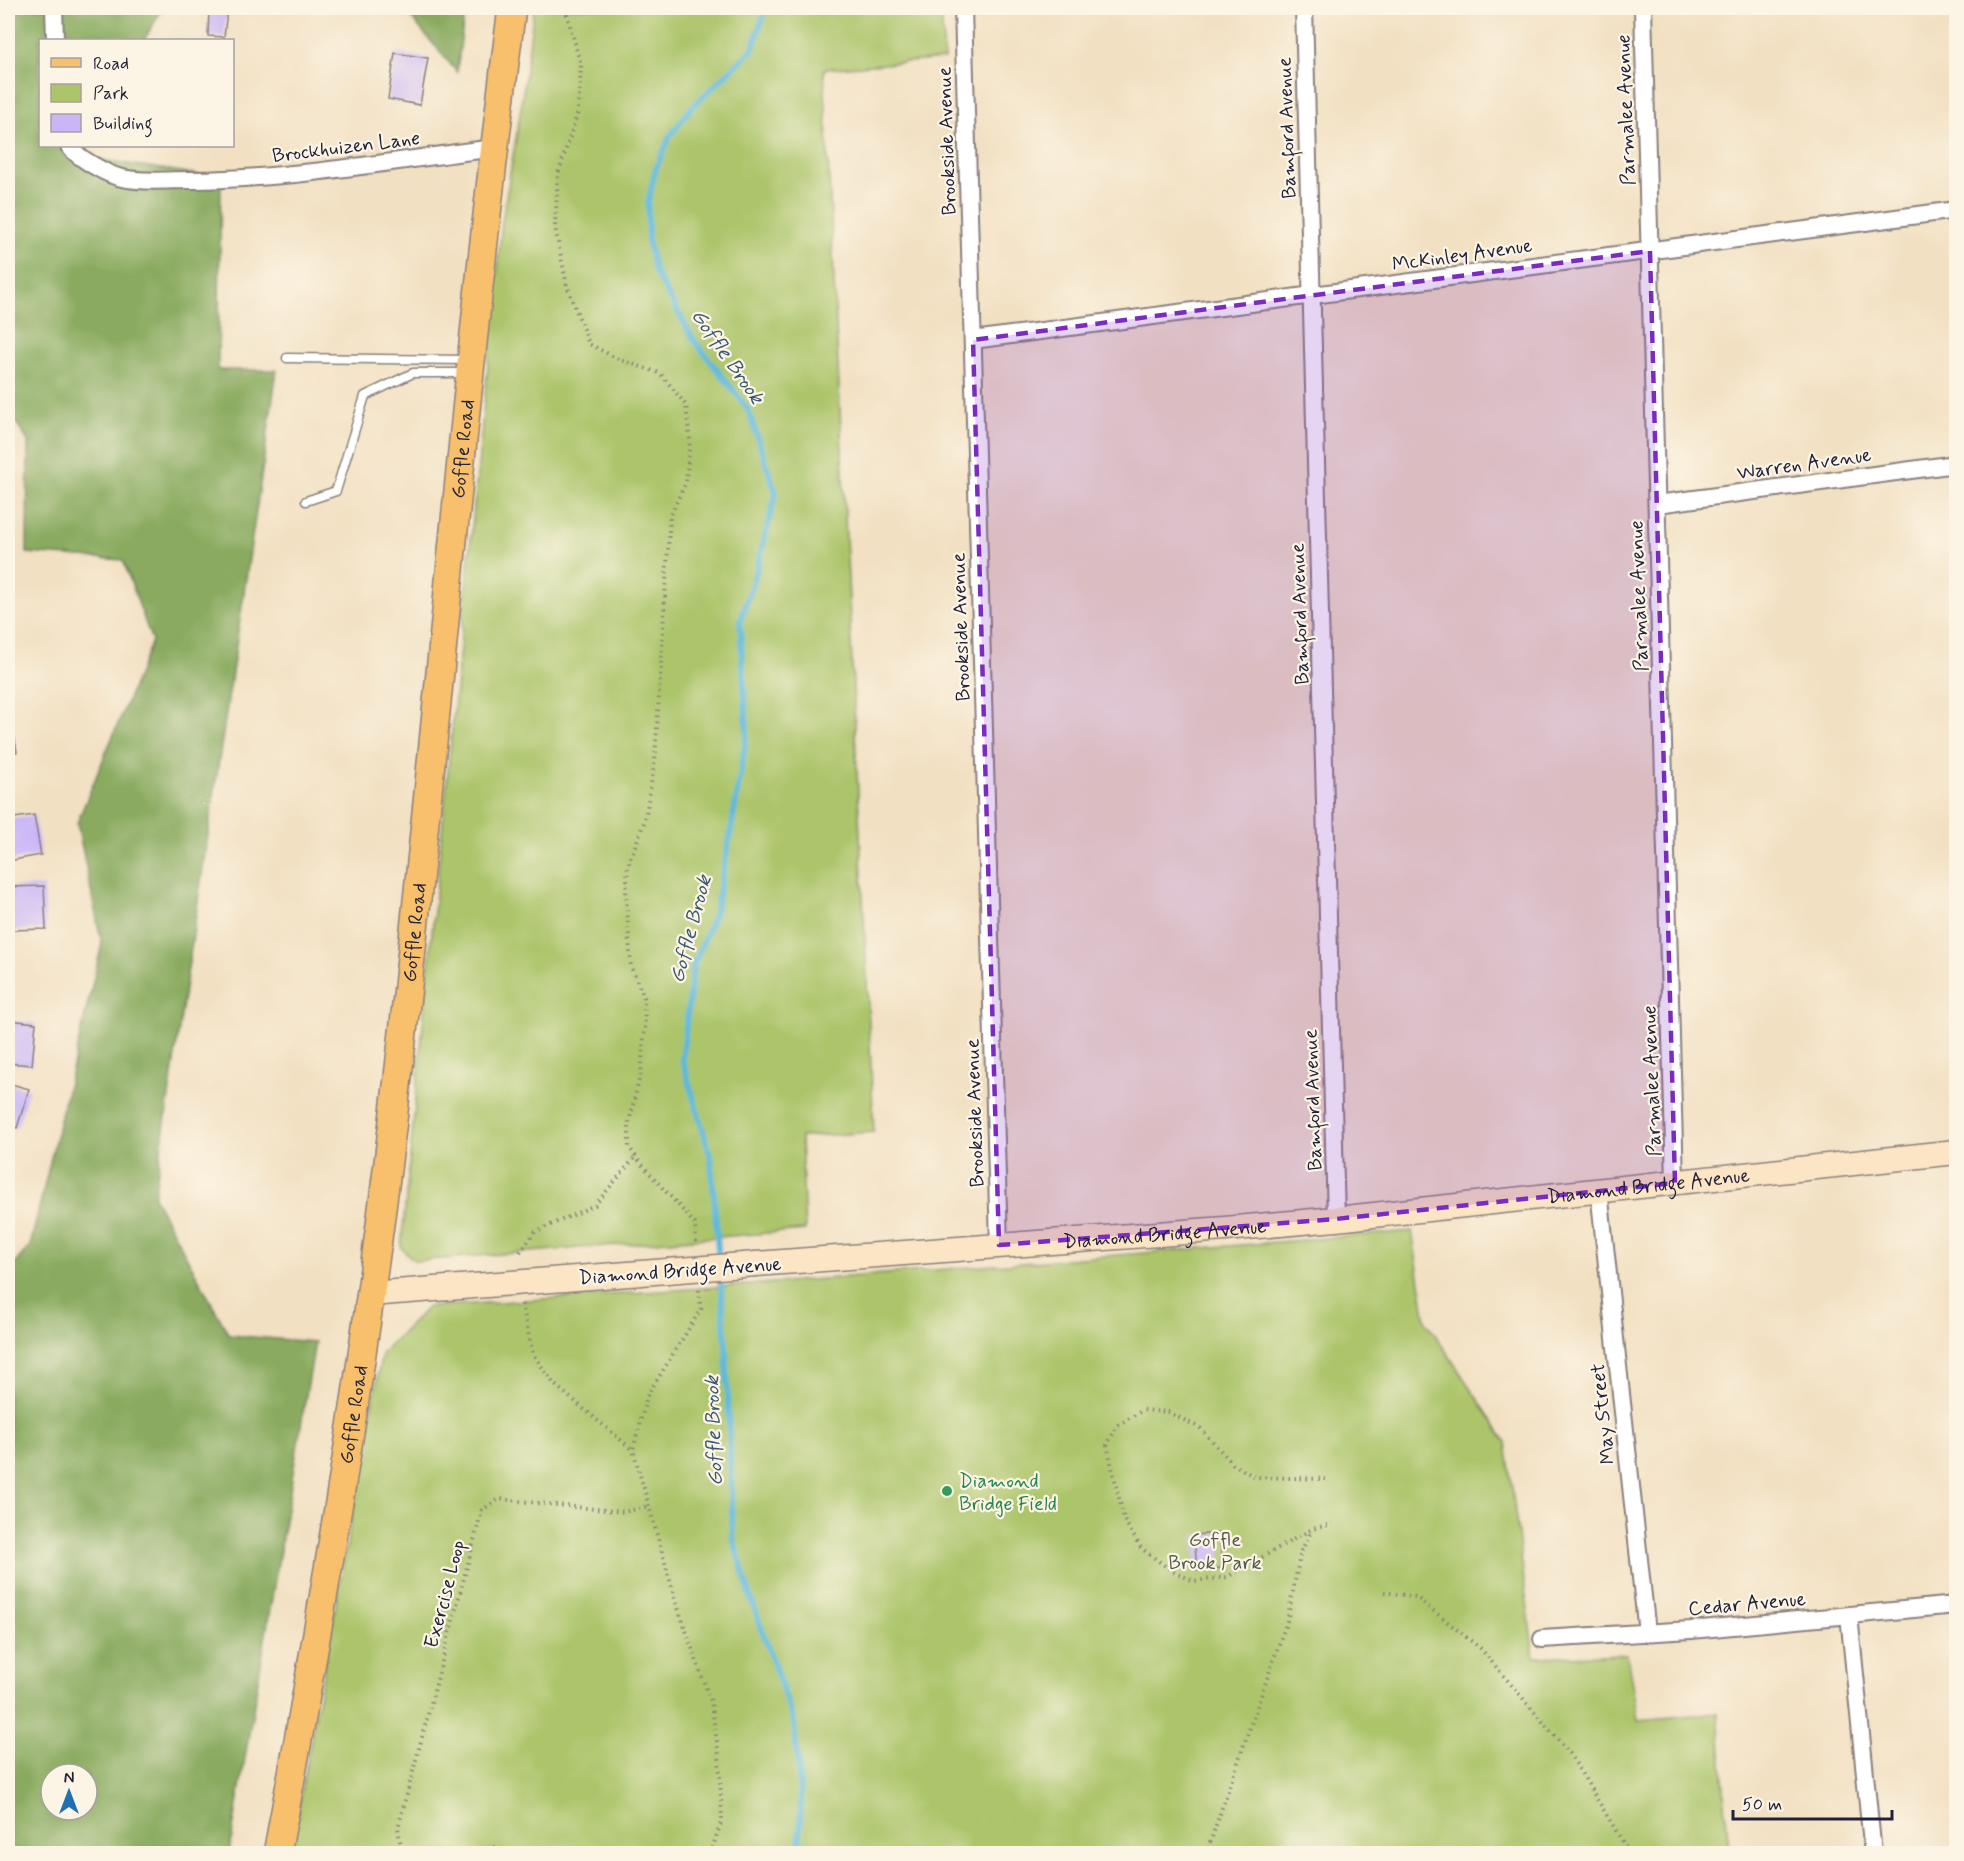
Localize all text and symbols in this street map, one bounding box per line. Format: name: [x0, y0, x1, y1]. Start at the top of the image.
street label: Parmalee Avenue: [1610, 34, 1643, 186]
legend: [39, 39, 234, 147]
text: Road: [93, 52, 129, 76]
street label: Bamford Avenue: [1272, 56, 1305, 199]
street label: Brookside Avenue: [931, 66, 964, 216]
text: Park: [93, 82, 129, 106]
text: Building: [93, 112, 153, 138]
street label: Brockhuizen Lane: [271, 125, 422, 170]
street label: McKinley Avenue: [1390, 232, 1534, 279]
water label: Goffle Brook: [684, 303, 771, 411]
street label: Goffle Road: [445, 398, 482, 500]
street label: Warren Avenue: [1735, 442, 1873, 487]
street label: Parmalee Avenue: [1623, 520, 1656, 672]
street label: Bamford Avenue: [1285, 542, 1318, 685]
street label: Brookside Avenue: [945, 552, 978, 702]
water label: Goffle Brook: [663, 871, 719, 986]
street label: Goffle Road: [397, 882, 434, 984]
street label: Parmalee Avenue: [1636, 1005, 1669, 1157]
street label: Bamford Avenue: [1298, 1028, 1331, 1171]
street label: Brookside Avenue: [959, 1038, 992, 1188]
street label: Diamond Bridge Avenue: [1546, 1162, 1751, 1211]
street label: Diamond Bridge Avenue: [1062, 1213, 1268, 1256]
street label: Diamond Bridge Avenue: [578, 1251, 783, 1294]
street label: May Street: [1585, 1362, 1622, 1466]
street label: Goffle Road: [333, 1364, 375, 1466]
water label: Goffle Brook: [698, 1374, 730, 1487]
place label: Diamond Bridge Field: [959, 1468, 1057, 1518]
marker: Diamond Bridge Field: [940, 1484, 954, 1498]
park label: Goffle Brook Park: [1168, 1527, 1262, 1577]
street label: Exercise Loop: [418, 1537, 473, 1651]
street label: Cedar Avenue: [1687, 1586, 1807, 1623]
north arrow: [39, 1762, 99, 1822]
text: N: [64, 1768, 74, 1789]
scale bar: [1733, 1783, 1892, 1821]
text: 50 m: [1742, 1793, 1782, 1817]

